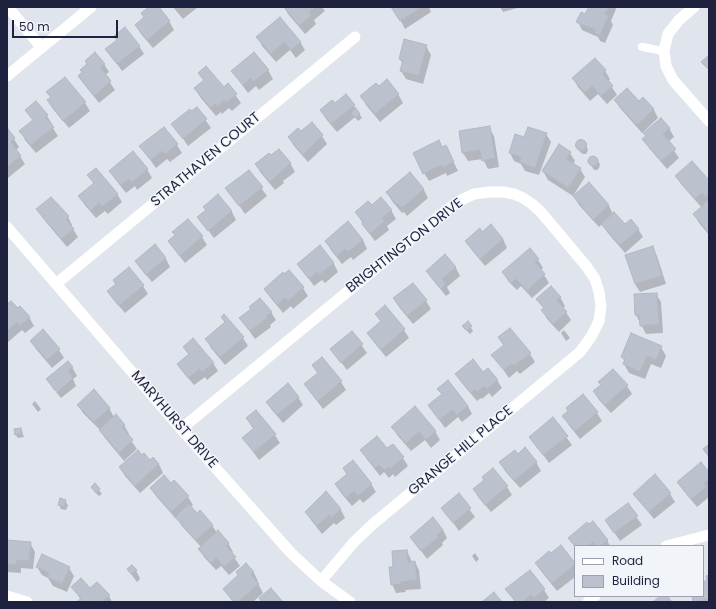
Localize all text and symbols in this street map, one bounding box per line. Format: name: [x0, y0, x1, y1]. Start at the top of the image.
scale bar: [14, 12, 120, 38]
text: 50 m: [19, 18, 50, 35]
street label: STRATHAVEN COURT: [148, 109, 264, 211]
street label: BRIGHTINGTON DRIVE: [343, 195, 467, 297]
street label: MARYHURST DRIVE: [127, 368, 221, 472]
street label: GRANGE HILL PLACE: [405, 402, 517, 500]
legend: [574, 545, 704, 597]
text: Road: [612, 552, 643, 569]
text: Building: [612, 572, 660, 589]

